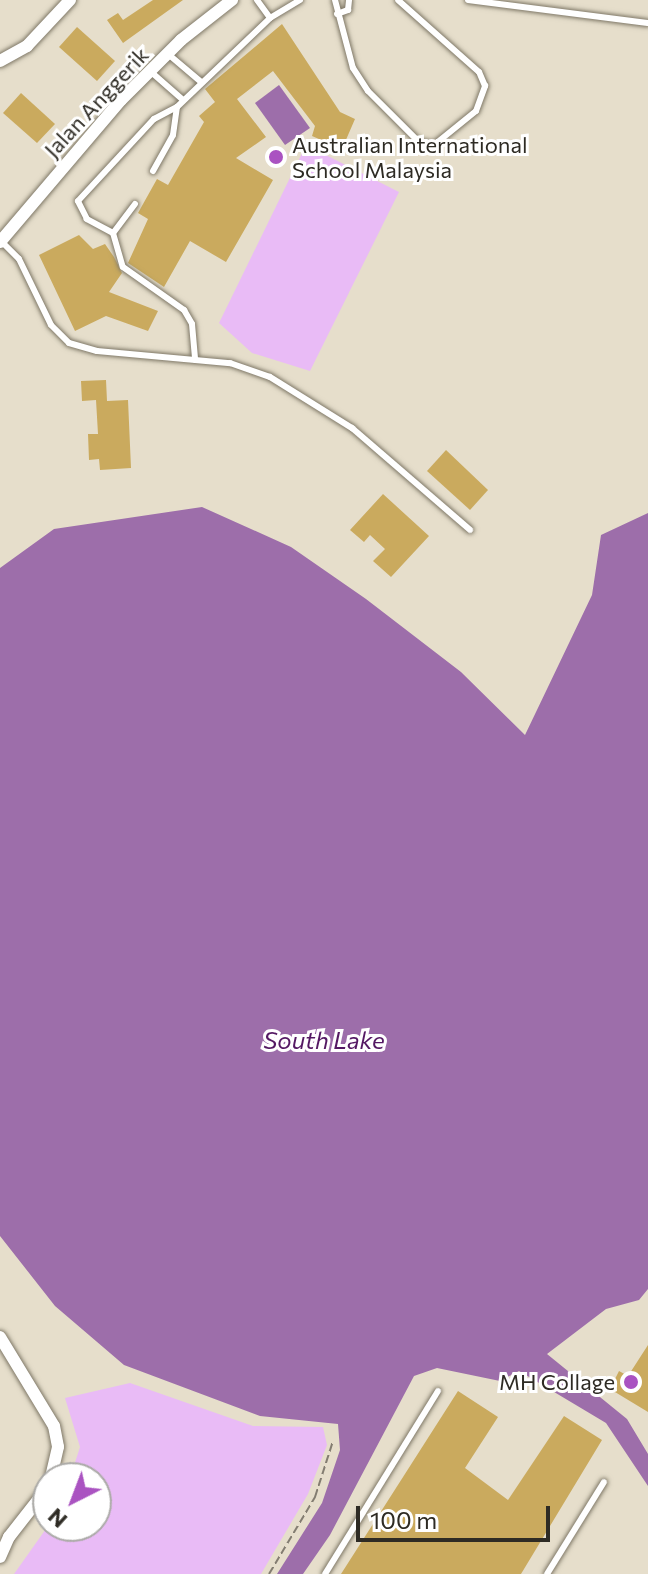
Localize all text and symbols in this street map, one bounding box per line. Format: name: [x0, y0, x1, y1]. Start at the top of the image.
street label: Jalan Anggerik: [38, 41, 154, 163]
place label: Australian International School Malaysia: [292, 131, 527, 182]
marker: Australian International School Malaysia: [267, 148, 285, 166]
water label: South Lake: [263, 1026, 385, 1054]
place label: MH Collage: [499, 1369, 615, 1395]
marker: MH Collage: [622, 1373, 640, 1391]
north arrow: [32, 1462, 112, 1542]
scale bar: [360, 1490, 554, 1540]
text: N: [42, 1503, 72, 1534]
text: 100 m: [370, 1505, 437, 1534]

